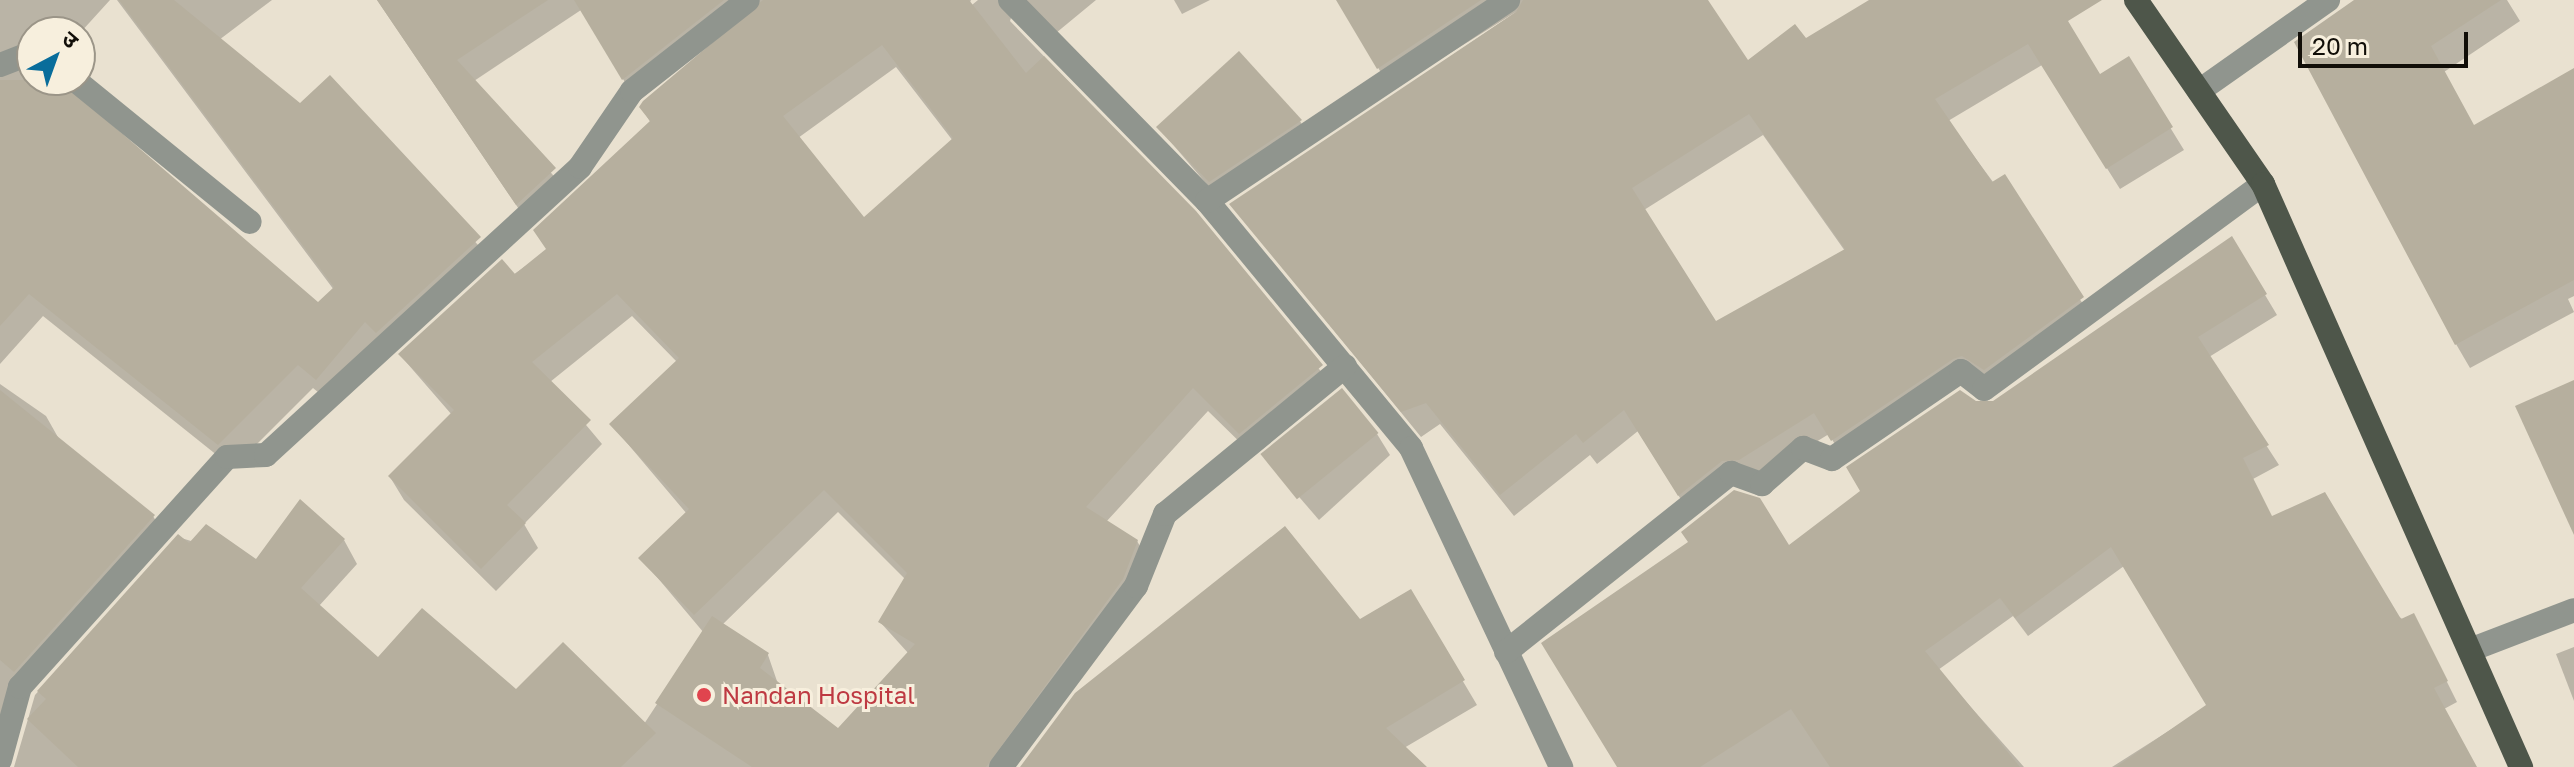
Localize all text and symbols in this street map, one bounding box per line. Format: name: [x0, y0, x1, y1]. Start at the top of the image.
north arrow: [16, 16, 96, 96]
scale bar: [2302, 16, 2472, 66]
text: उ: [57, 25, 84, 53]
text: 20 m: [2312, 31, 2368, 60]
place label: Nandan Hospital: [722, 681, 915, 709]
marker: Nandan Hospital: [693, 684, 715, 706]

